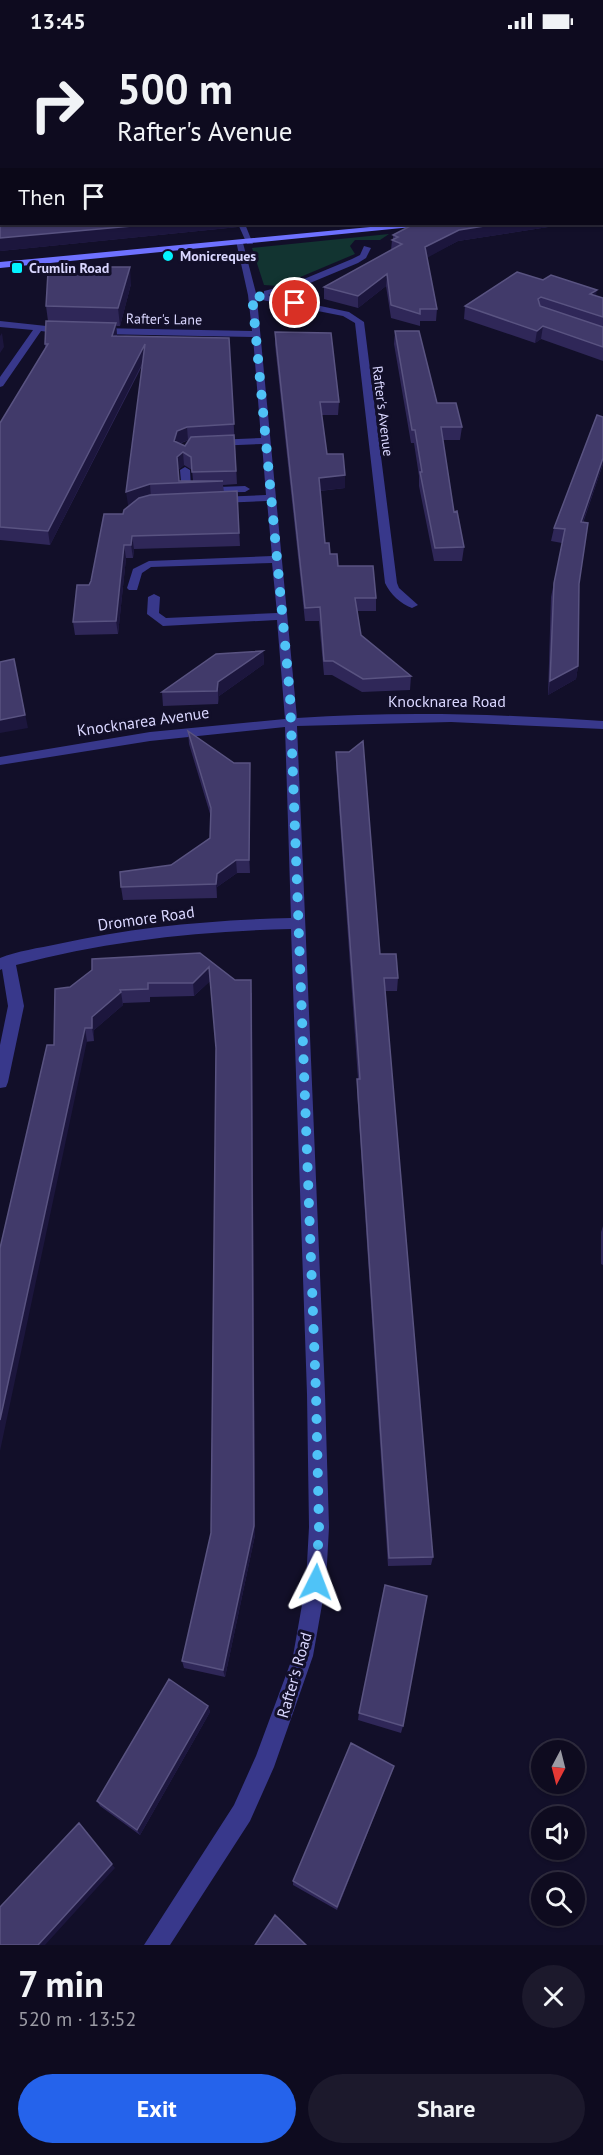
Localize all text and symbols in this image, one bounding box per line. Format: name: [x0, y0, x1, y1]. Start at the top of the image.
text: 13:45: [30, 7, 86, 35]
text: 500 m: [117, 61, 233, 116]
icon: right: [18, 66, 96, 144]
text: Rafter's Avenue: [117, 114, 292, 148]
icon: arrive: [77, 180, 110, 213]
text: Then: [18, 183, 65, 211]
place label: Monicreques: [180, 247, 256, 265]
marker: Monicreques: [161, 249, 175, 263]
place label: Crumlin Road: [29, 259, 109, 277]
marker: Crumlin Road: [10, 261, 24, 275]
pin: [269, 277, 320, 328]
icon: arrive: [278, 286, 311, 319]
street label: Rafter's Lane: [126, 309, 202, 329]
street label: Rafter's Avenue: [369, 365, 397, 457]
street label: Knocknarea Road: [388, 691, 506, 711]
street label: Knocknarea Avenue: [76, 702, 210, 740]
street label: Dromore Road: [96, 901, 196, 935]
position arrow: [284, 1550, 348, 1614]
street label: Rafter's Road: [272, 1630, 316, 1720]
north arrow: [531, 1740, 585, 1794]
map controls: [531, 1740, 585, 1926]
button: sound: [531, 1806, 585, 1860]
button: search: [531, 1872, 585, 1926]
text: 7 min: [18, 1960, 104, 2007]
button: close: [522, 1965, 585, 2028]
text: 520 m · 13:52: [18, 2006, 136, 2032]
button: Exit: [18, 2074, 296, 2143]
button: Share: [308, 2074, 585, 2143]

